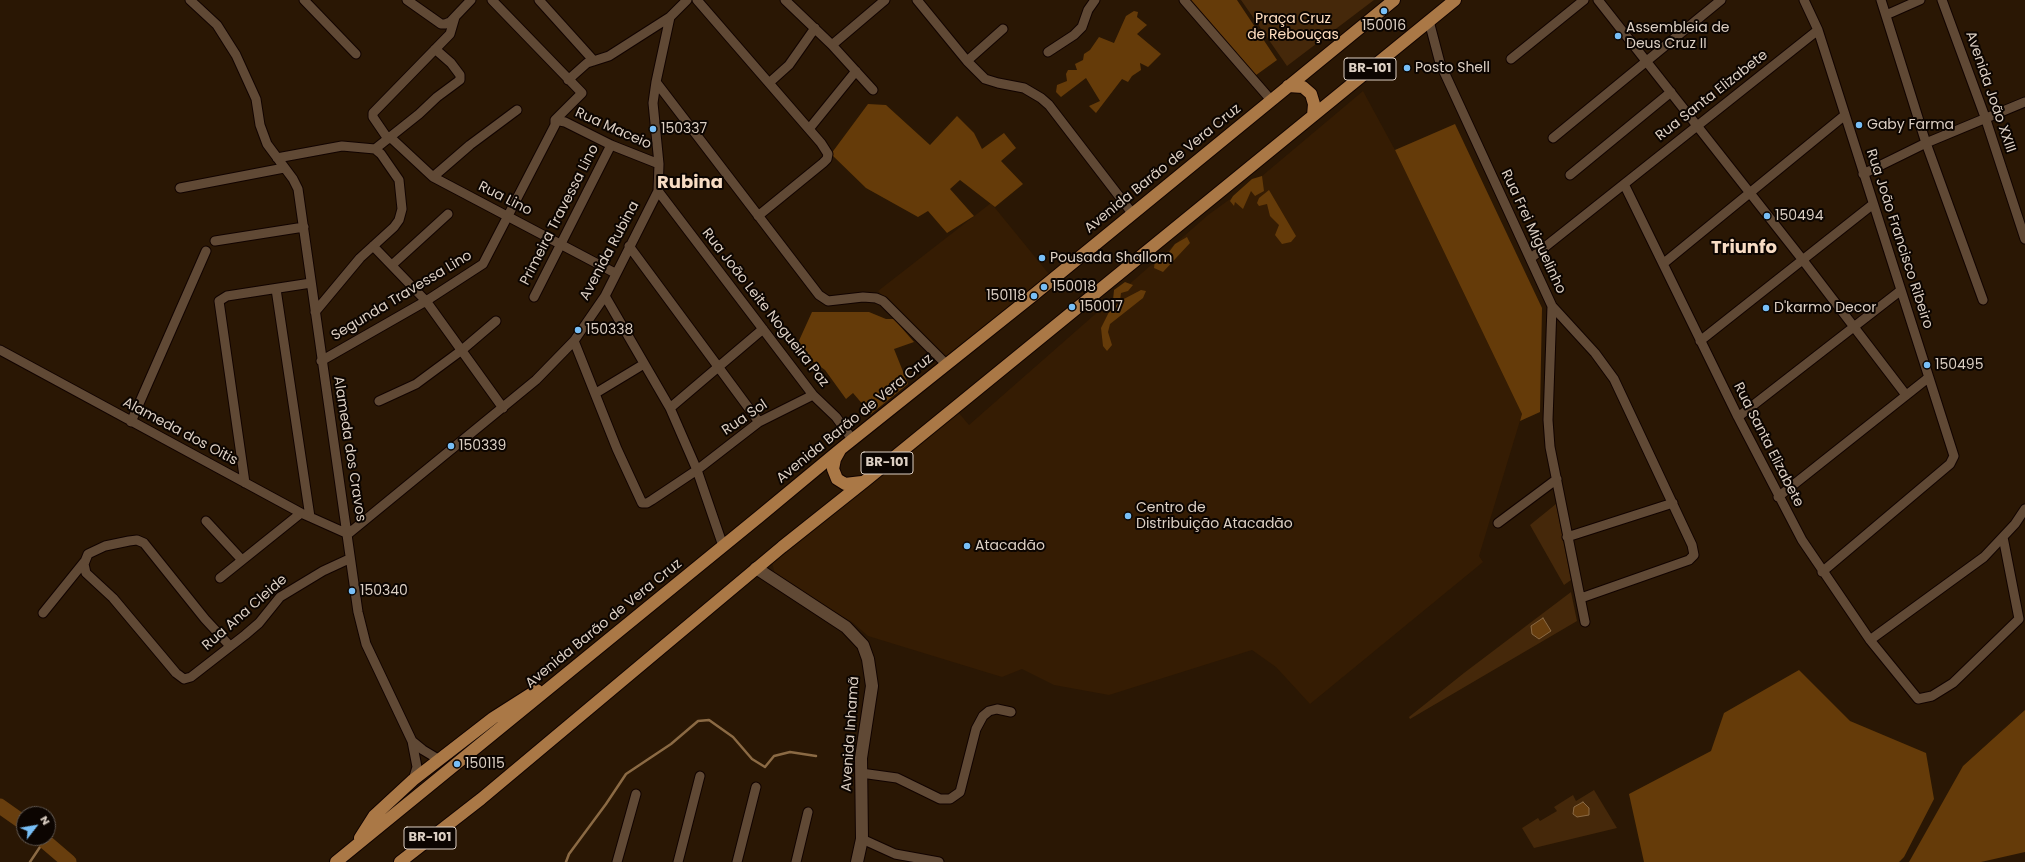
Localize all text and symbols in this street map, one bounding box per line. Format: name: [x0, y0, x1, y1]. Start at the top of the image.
marker: 150016: [1379, 6, 1389, 16]
park label: Praça Cruz de Rebouças: [1247, 11, 1339, 44]
place label: 150016: [1362, 18, 1406, 34]
place label: Assembleia de Deus Cruz II: [1626, 20, 1730, 52]
street label: Avenida João XXIII: [1961, 29, 2019, 155]
marker: Assembleia de Deus Cruz II: [1613, 31, 1623, 41]
street label: Rua Santa Elizabete: [1653, 47, 1771, 145]
road number: BR-101: [1344, 58, 1396, 80]
place label: Posto Shell: [1415, 60, 1490, 76]
marker: Posto Shell: [1402, 63, 1412, 73]
street label: Avenida Barão de Vera Cruz: [1081, 101, 1245, 237]
street label: Rua Maceio: [572, 105, 654, 153]
place label: Gaby Farma: [1867, 117, 1954, 133]
marker: Gaby Farma: [1854, 120, 1864, 130]
place label: 150337: [661, 121, 707, 137]
marker: 150337: [648, 124, 658, 134]
street label: Primeira Travessa Lino: [517, 142, 603, 288]
street label: Rua João Francisco Ribeiro: [1862, 147, 1936, 331]
street label: Rua Frei Miguelinho: [1497, 167, 1569, 297]
district label: Rubina: [657, 172, 723, 194]
street label: Rua Lino: [475, 178, 535, 220]
street label: Avenida Rubina: [577, 199, 643, 303]
place label: 150494: [1775, 208, 1823, 224]
marker: 150494: [1762, 211, 1772, 221]
street label: Rua João Leite Nogueira Paz: [698, 225, 832, 391]
district label: Triunfo: [1711, 237, 1777, 259]
street label: Segunda Travessa Lino: [329, 247, 475, 345]
place label: Pousada Shallom: [1050, 250, 1172, 266]
marker: Pousada Shallom: [1037, 253, 1047, 263]
place label: 150018: [1052, 279, 1096, 295]
marker: 150018: [1039, 282, 1049, 292]
place label: 150118: [986, 288, 1026, 304]
marker: 150118: [1029, 291, 1039, 301]
place label: 150017: [1080, 299, 1123, 315]
place label: D'karmo Decor: [1774, 300, 1876, 316]
marker: 150017: [1067, 302, 1077, 312]
marker: D'karmo Decor: [1761, 303, 1771, 313]
place label: 150338: [586, 322, 633, 338]
marker: 150338: [573, 325, 583, 335]
street label: Avenida Barão de Vera Cruz: [773, 351, 937, 487]
place label: 150495: [1935, 357, 1983, 373]
marker: 150495: [1922, 360, 1932, 370]
street label: Alameda dos Cravos: [329, 375, 369, 523]
street label: Rua Santa Elizabete: [1729, 380, 1807, 510]
street label: Alameda dos Oitis: [120, 395, 240, 469]
street label: Rua Sol: [719, 397, 771, 439]
place label: 150339: [459, 438, 506, 454]
marker: 150339: [446, 441, 456, 451]
road number: BR-101: [861, 452, 913, 474]
place label: Centro de Distribuição Atacadão: [1136, 500, 1293, 532]
marker: Centro de Distribuição Atacadão: [1123, 511, 1133, 521]
place label: Atacadão: [975, 538, 1045, 554]
marker: Atacadão: [962, 541, 972, 551]
street label: Avenida Barão de Vera Cruz: [522, 556, 686, 692]
street label: Rua Ana Cleide: [199, 572, 291, 654]
place label: 150340: [360, 583, 408, 599]
marker: 150340: [347, 586, 357, 596]
street label: Avenida Inhamã: [839, 676, 863, 792]
place label: 150115: [465, 756, 505, 772]
marker: 150115: [452, 759, 462, 769]
north arrow: [16, 806, 56, 846]
text: N: [36, 813, 54, 828]
road number: BR-101: [404, 827, 456, 849]

